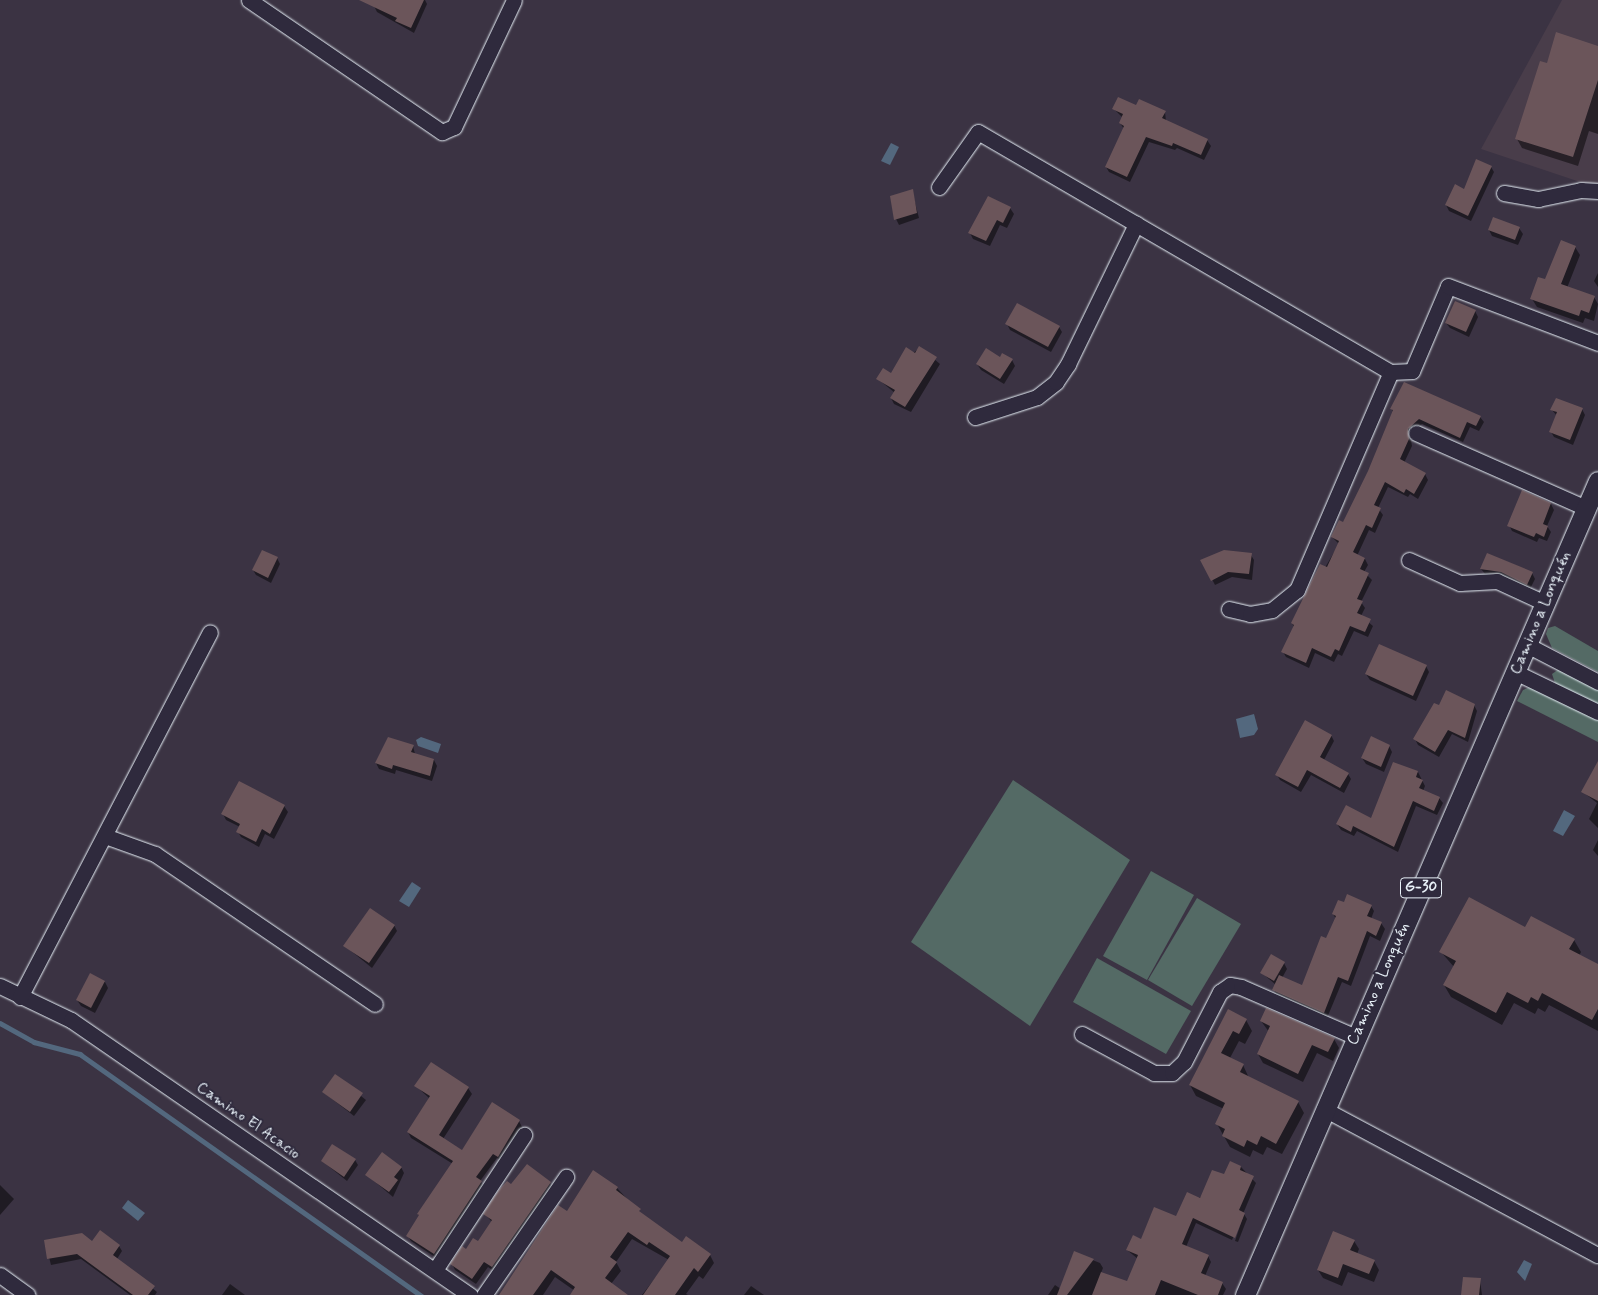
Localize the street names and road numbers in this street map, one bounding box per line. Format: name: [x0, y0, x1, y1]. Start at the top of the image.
street label: Camino a Lonquén: [1507, 550, 1575, 676]
road number: G-30: [1400, 876, 1442, 900]
street label: Camino a Lonquén: [1344, 921, 1414, 1047]
street label: Camino El Acacio: [193, 1078, 303, 1164]

